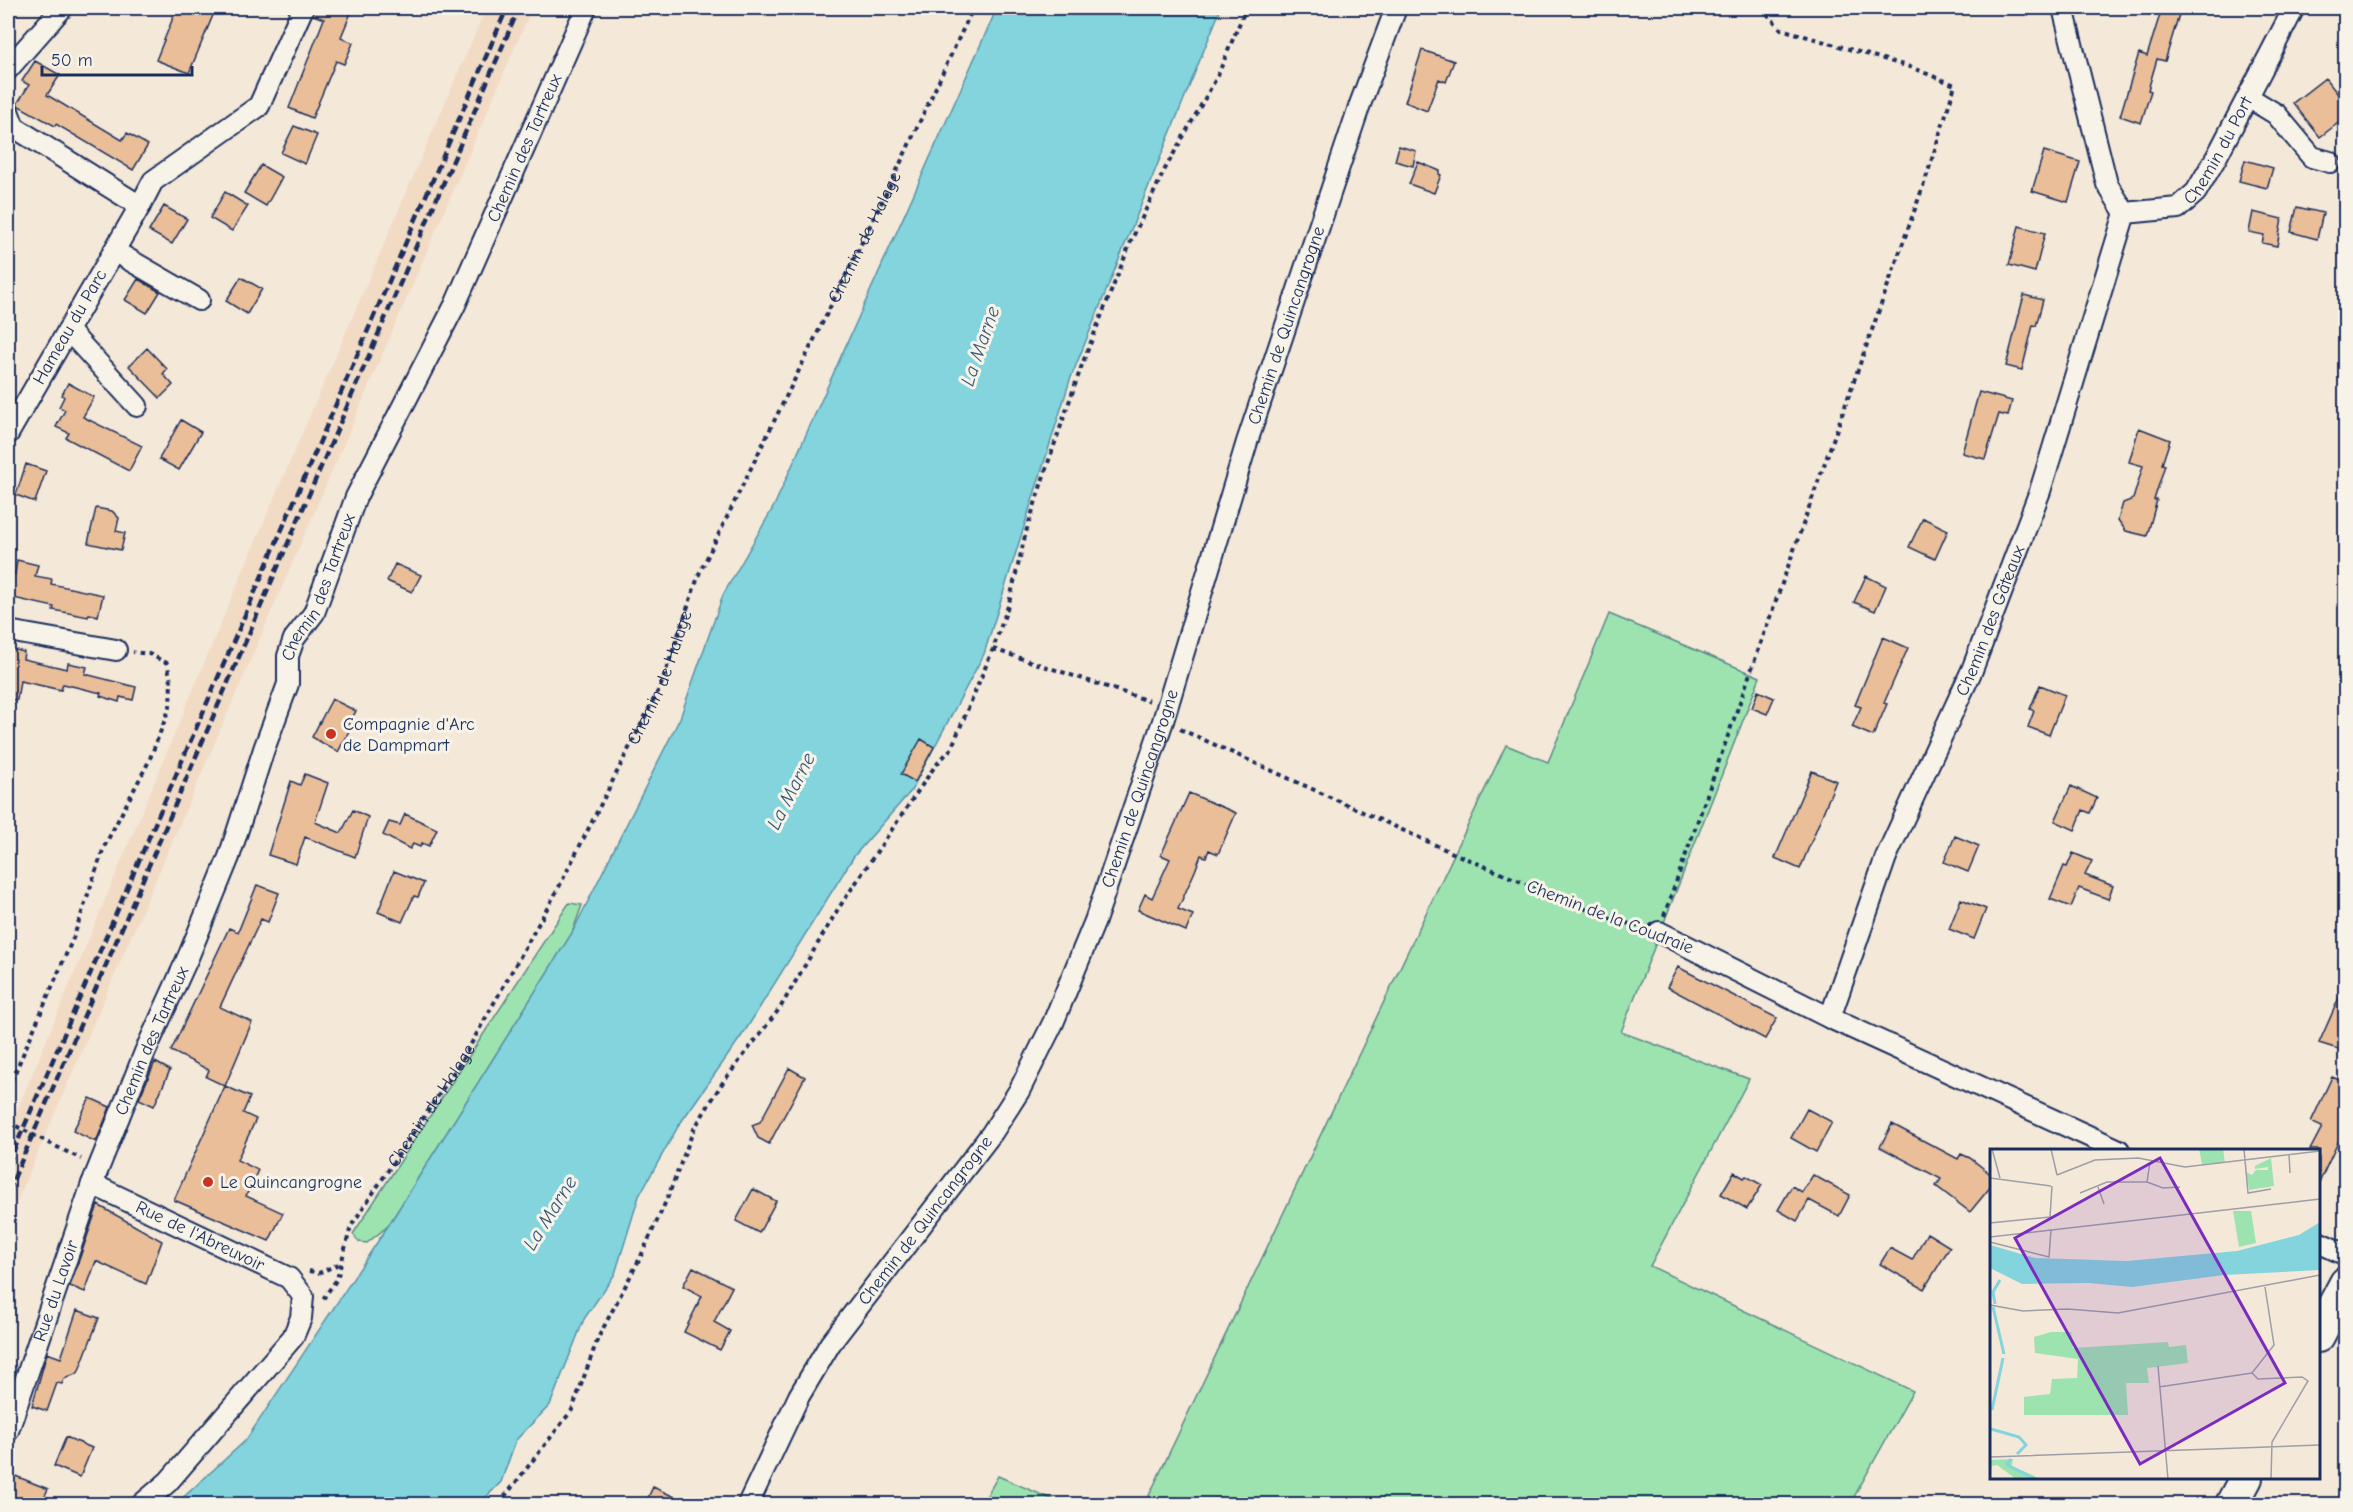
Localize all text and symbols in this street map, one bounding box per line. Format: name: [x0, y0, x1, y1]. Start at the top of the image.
scale bar: [42, 39, 192, 77]
text: 50 m: [51, 50, 93, 71]
street label: Chemin des Tartreux: [482, 70, 566, 225]
street label: Chemin du Port: [2179, 92, 2257, 209]
street label: Chemin de Halage: [823, 168, 905, 306]
street label: Chemin de Quincangrogne: [1243, 223, 1329, 427]
street label: Hameau du Parc: [29, 265, 112, 388]
water label: La Marne: [956, 303, 1004, 389]
street label: Chemin des Tartreux: [277, 511, 360, 663]
street label: Chemin des Gâteaux: [1951, 542, 2029, 699]
street label: Chemin de Halage: [622, 608, 696, 748]
street label: Chemin de Quincangrogne: [1097, 687, 1182, 890]
place label: Compagnie d'Arc de Dampmart: [343, 714, 475, 756]
marker: Compagnie d'Arc de Dampmart: [324, 727, 338, 741]
water label: La Marne: [762, 749, 820, 833]
street label: Chemin de la Coudraie: [1524, 875, 1696, 959]
street label: Chemin des Tartreux: [110, 963, 193, 1118]
street label: Chemin de Halage: [383, 1040, 479, 1171]
street label: Chemin de Quincangrogne: [853, 1131, 997, 1309]
inset map: [1990, 1149, 2320, 1479]
place label: Le Quincangrogne: [220, 1172, 362, 1193]
water label: La Marne: [518, 1172, 582, 1254]
marker: Le Quincangrogne: [201, 1175, 215, 1189]
street label: Rue de l'Abreuvoir: [133, 1196, 269, 1276]
street label: Rue du Lavoir: [29, 1237, 83, 1344]

